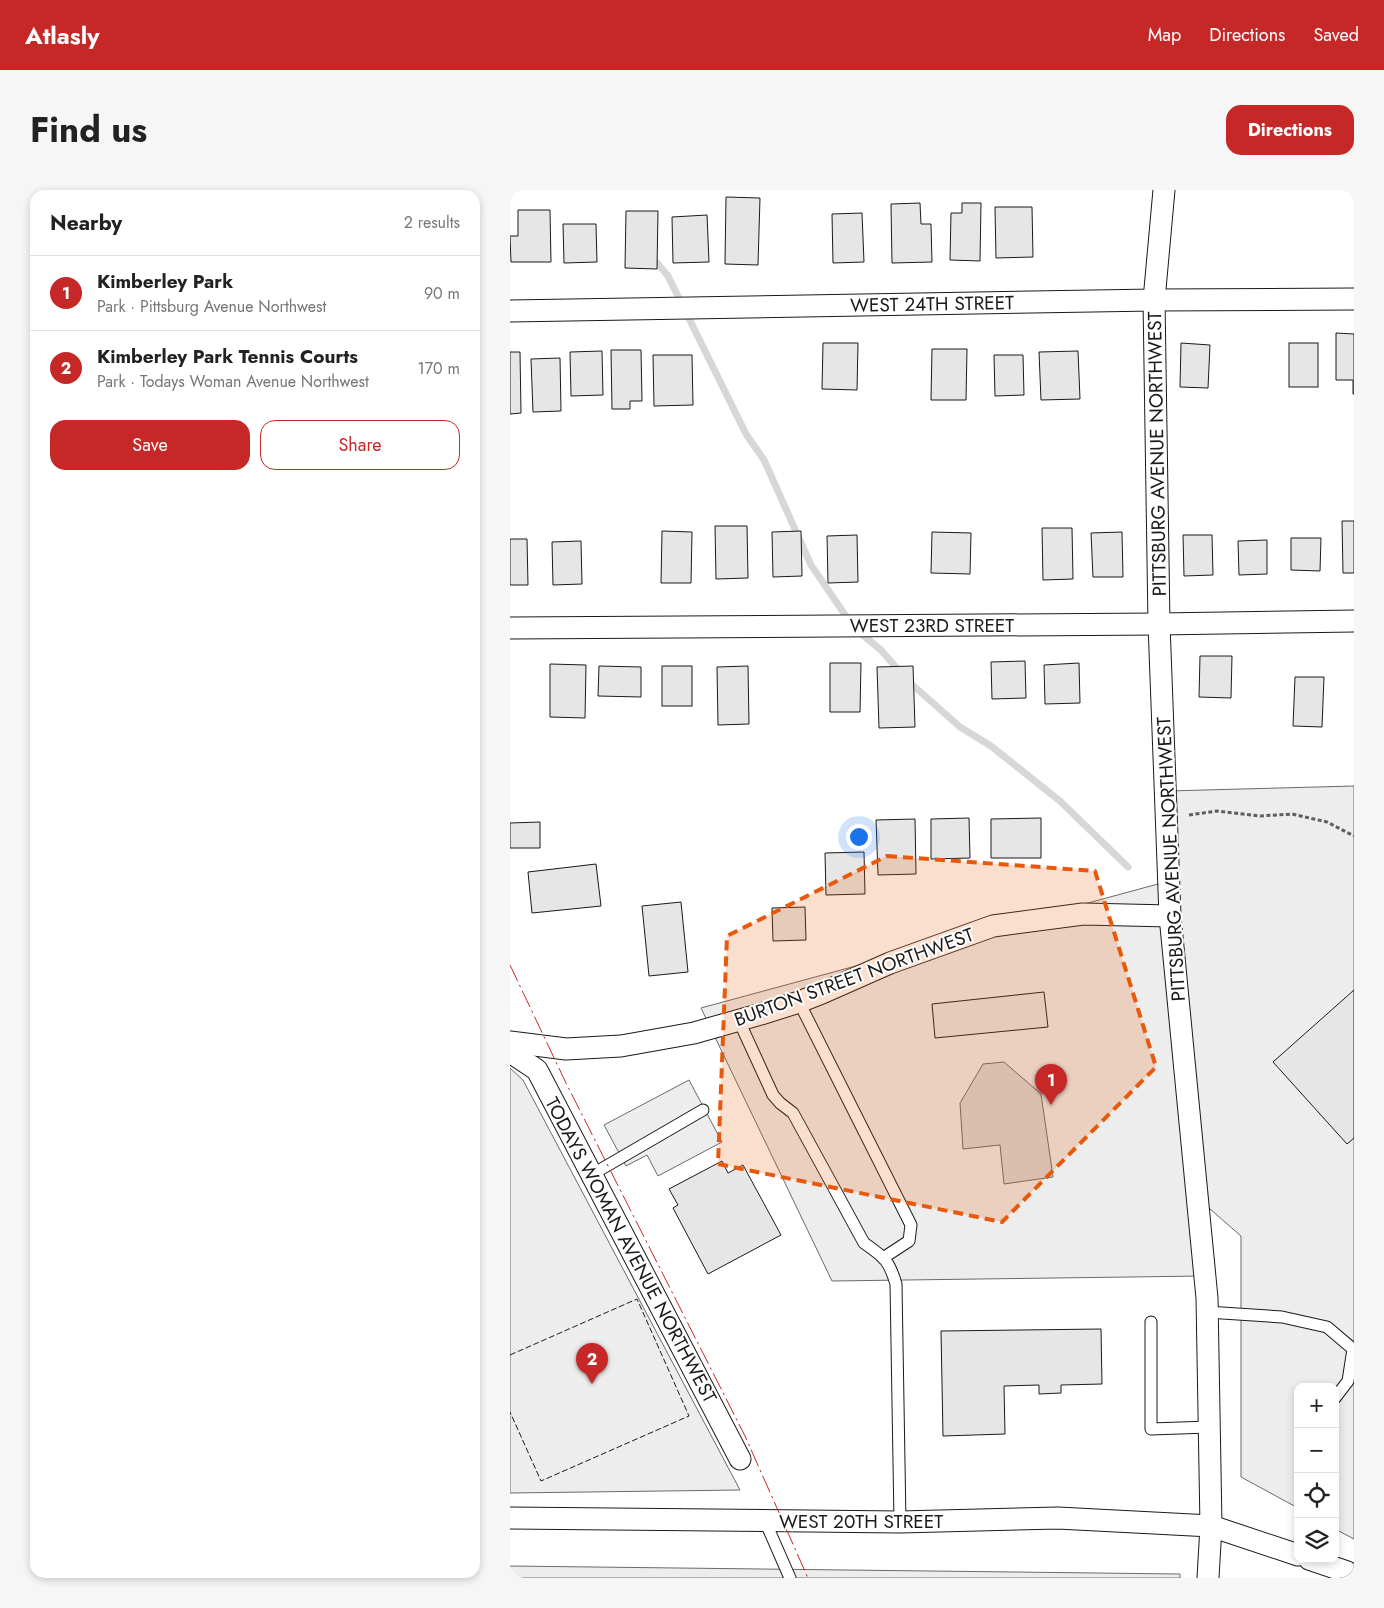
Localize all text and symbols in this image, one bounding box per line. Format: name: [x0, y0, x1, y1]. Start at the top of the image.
text: Atlasly: [25, 18, 100, 53]
text: Map: [1148, 22, 1181, 48]
text: Directions: [1209, 22, 1285, 48]
text: Saved: [1313, 22, 1359, 48]
text: Find us: [30, 105, 147, 155]
button: Directions: [1226, 105, 1354, 155]
text: Nearby: [50, 208, 122, 238]
text: 2 results: [404, 211, 460, 234]
text: Kimberley Park: [97, 268, 233, 295]
text: 1: [62, 282, 70, 305]
text: 90 m: [424, 282, 460, 305]
street label: WEST 24TH STREET: [850, 289, 1014, 319]
text: Park · Pittsburg Avenue Northwest: [97, 295, 326, 318]
street label: PITTSBURG AVENUE NORTHWEST: [1141, 311, 1173, 597]
text: Kimberley Park Tennis Courts: [97, 343, 358, 370]
text: 2: [61, 357, 71, 380]
text: 170 m: [418, 357, 460, 380]
text: Park · Todays Woman Avenue Northwest: [97, 370, 369, 393]
button: Save: [50, 420, 250, 470]
button: Share: [260, 420, 460, 470]
street label: WEST 23RD STREET: [850, 612, 1014, 639]
street label: PITTSBURG AVENUE NORTHWEST: [1150, 716, 1192, 1002]
your location: [846, 824, 872, 850]
street label: BURTON STREET NORTHWEST: [730, 921, 978, 1033]
pin: 1: [1035, 1064, 1067, 1105]
street label: TODAYS WOMAN AVENUE NORTHWEST: [539, 1092, 723, 1408]
pin: 2: [576, 1343, 608, 1384]
map controls: [1294, 1383, 1339, 1563]
button: +: [1294, 1383, 1339, 1428]
button: −: [1294, 1428, 1339, 1473]
button: locate: [1294, 1473, 1339, 1518]
street label: WEST 20TH STREET: [779, 1508, 943, 1535]
button: layers: [1294, 1518, 1339, 1563]

